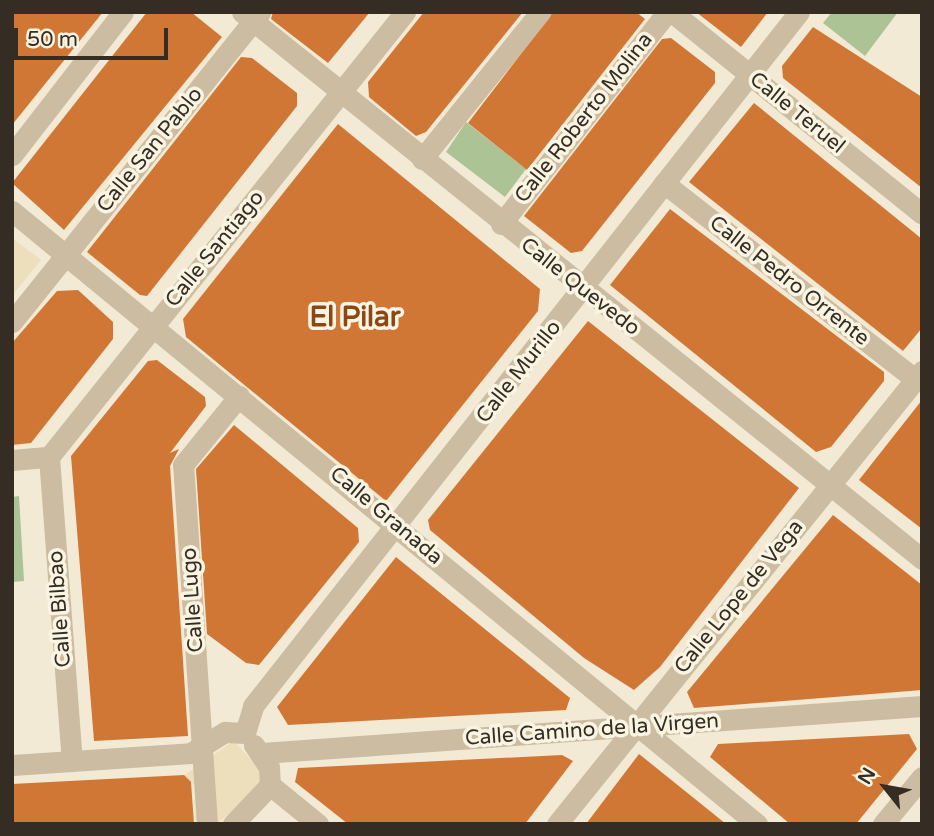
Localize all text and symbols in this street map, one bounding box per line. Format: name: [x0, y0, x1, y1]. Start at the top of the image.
scale bar: [18, 14, 172, 58]
text: 50 m: [27, 27, 78, 52]
street label: Calle Roberto Molina: [510, 28, 658, 208]
street label: Calle Teruel: [744, 67, 850, 159]
street label: Calle San Pablo: [92, 82, 208, 218]
street label: Calle Santiago: [160, 186, 270, 312]
street label: Calle Pedro Orrente: [704, 211, 874, 351]
street label: Calle Quevedo: [515, 233, 645, 341]
district label: El Pilar: [309, 300, 401, 334]
street label: Calle Murillo: [471, 316, 567, 428]
street label: Calle Granada: [324, 461, 448, 571]
street label: Calle Lope de Vega: [669, 515, 809, 679]
street label: Calle Lugo: [177, 547, 209, 653]
street label: Calle Bilbao: [43, 550, 77, 668]
street label: Calle Camino de la Virgen: [464, 709, 720, 751]
north arrow: [850, 752, 920, 822]
text: N: [854, 764, 880, 788]

